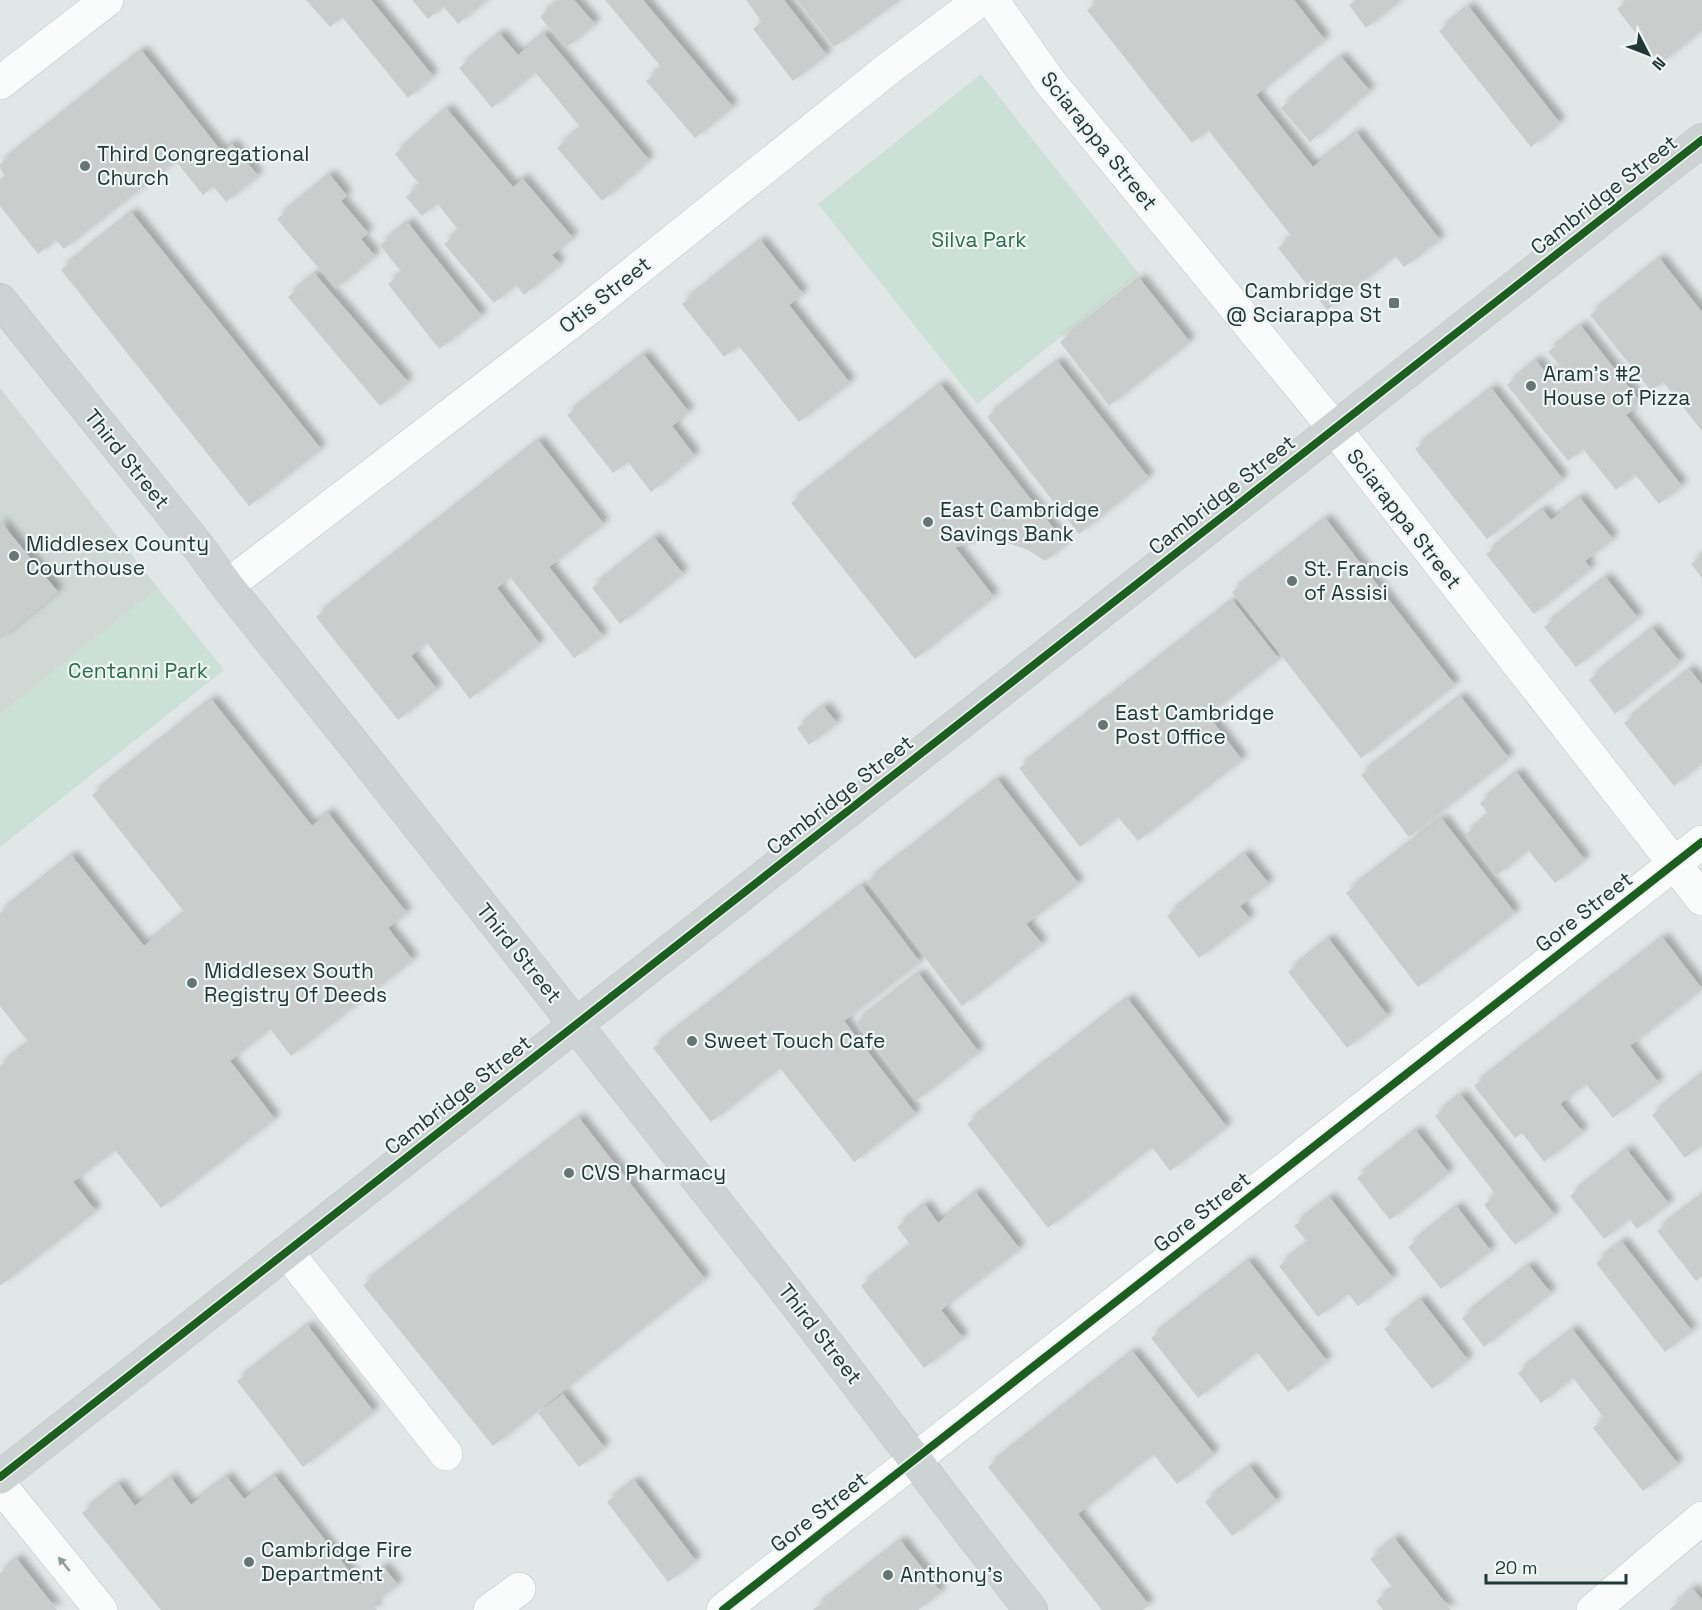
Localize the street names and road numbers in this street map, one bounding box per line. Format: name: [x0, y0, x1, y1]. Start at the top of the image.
street label: Sciarappa Street: [1035, 66, 1164, 216]
street label: Cambridge Street: [1525, 129, 1683, 260]
street label: Otis Street: [553, 250, 656, 339]
street label: Third Street: [79, 403, 176, 514]
street label: Cambridge Street: [1143, 429, 1301, 560]
street label: Sciarappa Street: [1341, 443, 1468, 594]
street label: Cambridge Street: [761, 729, 919, 860]
street label: Gore Street: [1530, 865, 1638, 958]
street label: Third Street: [471, 897, 568, 1008]
street label: Cambridge Street: [379, 1029, 537, 1160]
street label: Gore Street: [1148, 1165, 1256, 1258]
street label: Third Street: [773, 1278, 868, 1390]
street label: Gore Street: [765, 1465, 873, 1558]

